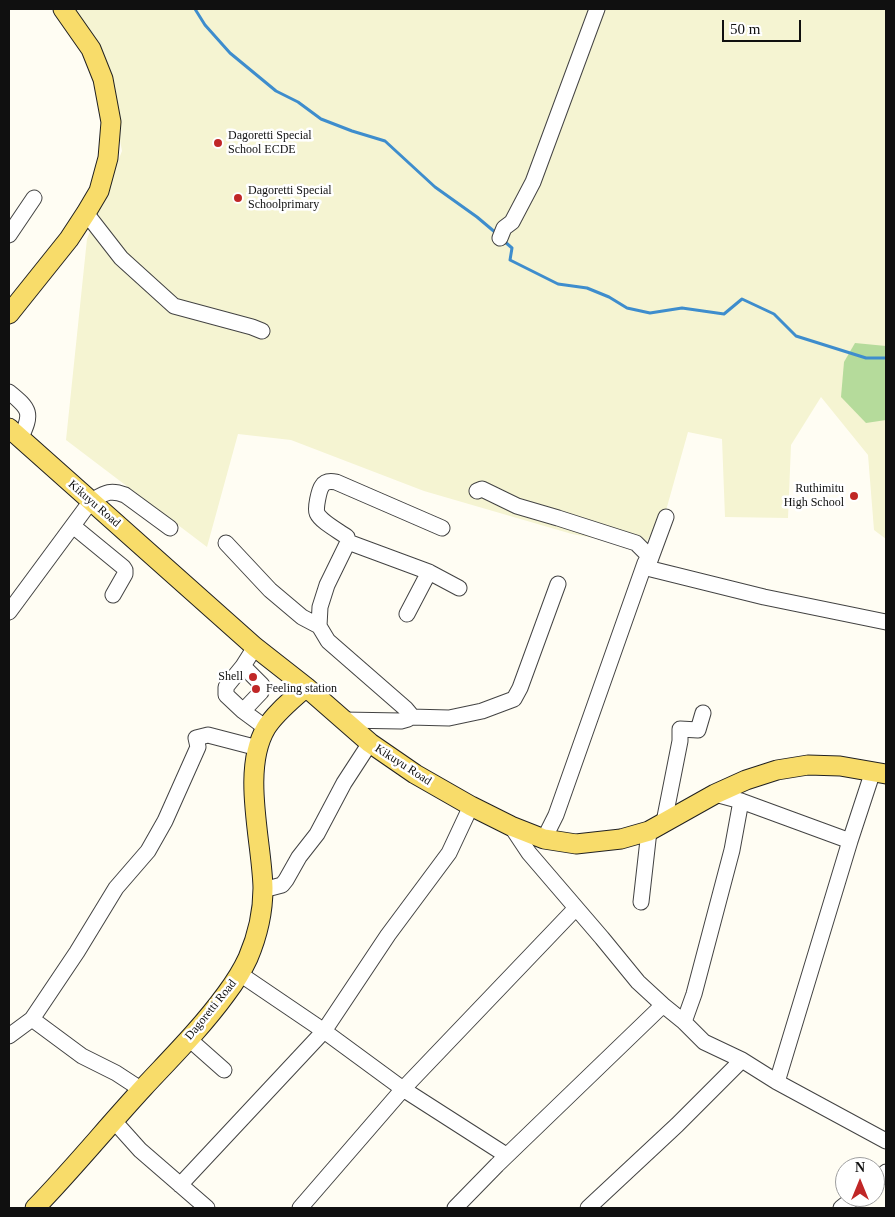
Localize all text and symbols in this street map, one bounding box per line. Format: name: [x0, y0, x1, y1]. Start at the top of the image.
scale bar: [725, 10, 804, 42]
text: 50 m: [730, 21, 760, 37]
place label: Dagoretti Special School ECDE: [228, 129, 312, 157]
marker: Dagoretti Special School ECDE: [212, 137, 224, 149]
place label: Dagoretti Special Schoolprimary: [248, 184, 332, 212]
marker: Dagoretti Special Schoolprimary: [232, 192, 244, 204]
street label: Kikuyu Road: [65, 477, 123, 531]
place label: Ruthimitu High School: [784, 482, 844, 510]
marker: Ruthimitu High School: [848, 490, 860, 502]
place label: Shell: [218, 670, 243, 684]
marker: Shell: [247, 671, 259, 683]
place label: Feeling station: [266, 682, 337, 696]
marker: Feeling station: [250, 683, 262, 695]
street label: Kikuyu Road: [372, 741, 434, 789]
street label: Dagoretti Road: [182, 977, 240, 1043]
north arrow: [835, 1157, 885, 1207]
text: N: [855, 1160, 865, 1175]

